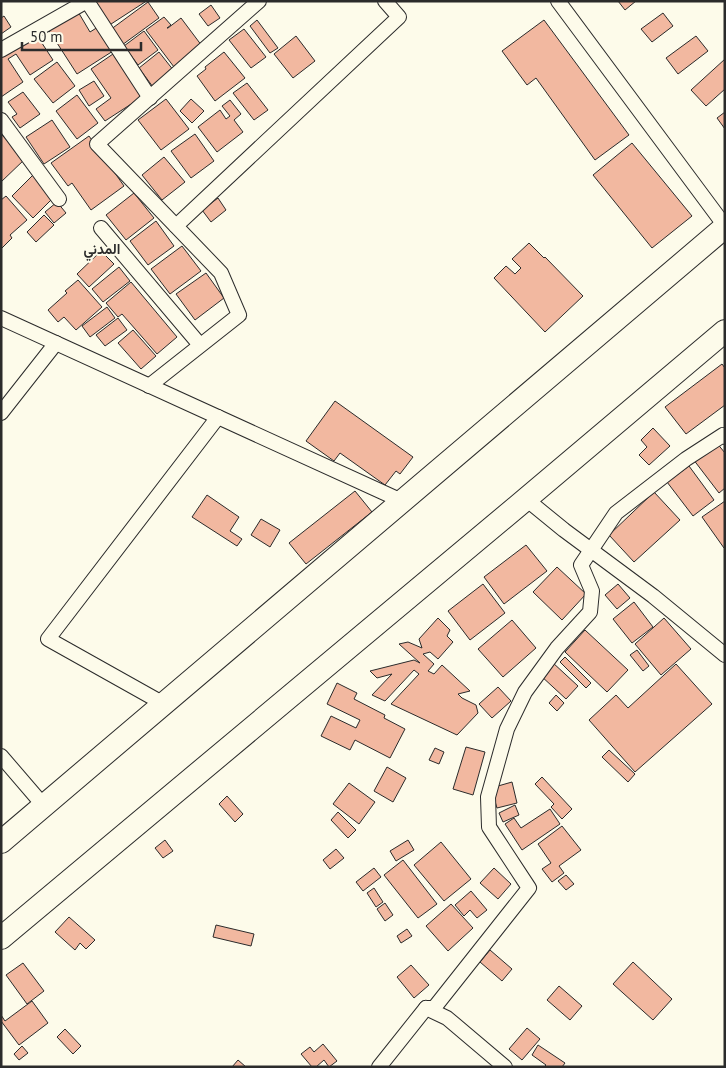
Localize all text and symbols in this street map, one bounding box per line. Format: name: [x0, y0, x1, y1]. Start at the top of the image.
scale bar: [22, 20, 141, 52]
text: 50 m: [30, 27, 63, 46]
district label: المدني: [84, 240, 120, 261]

